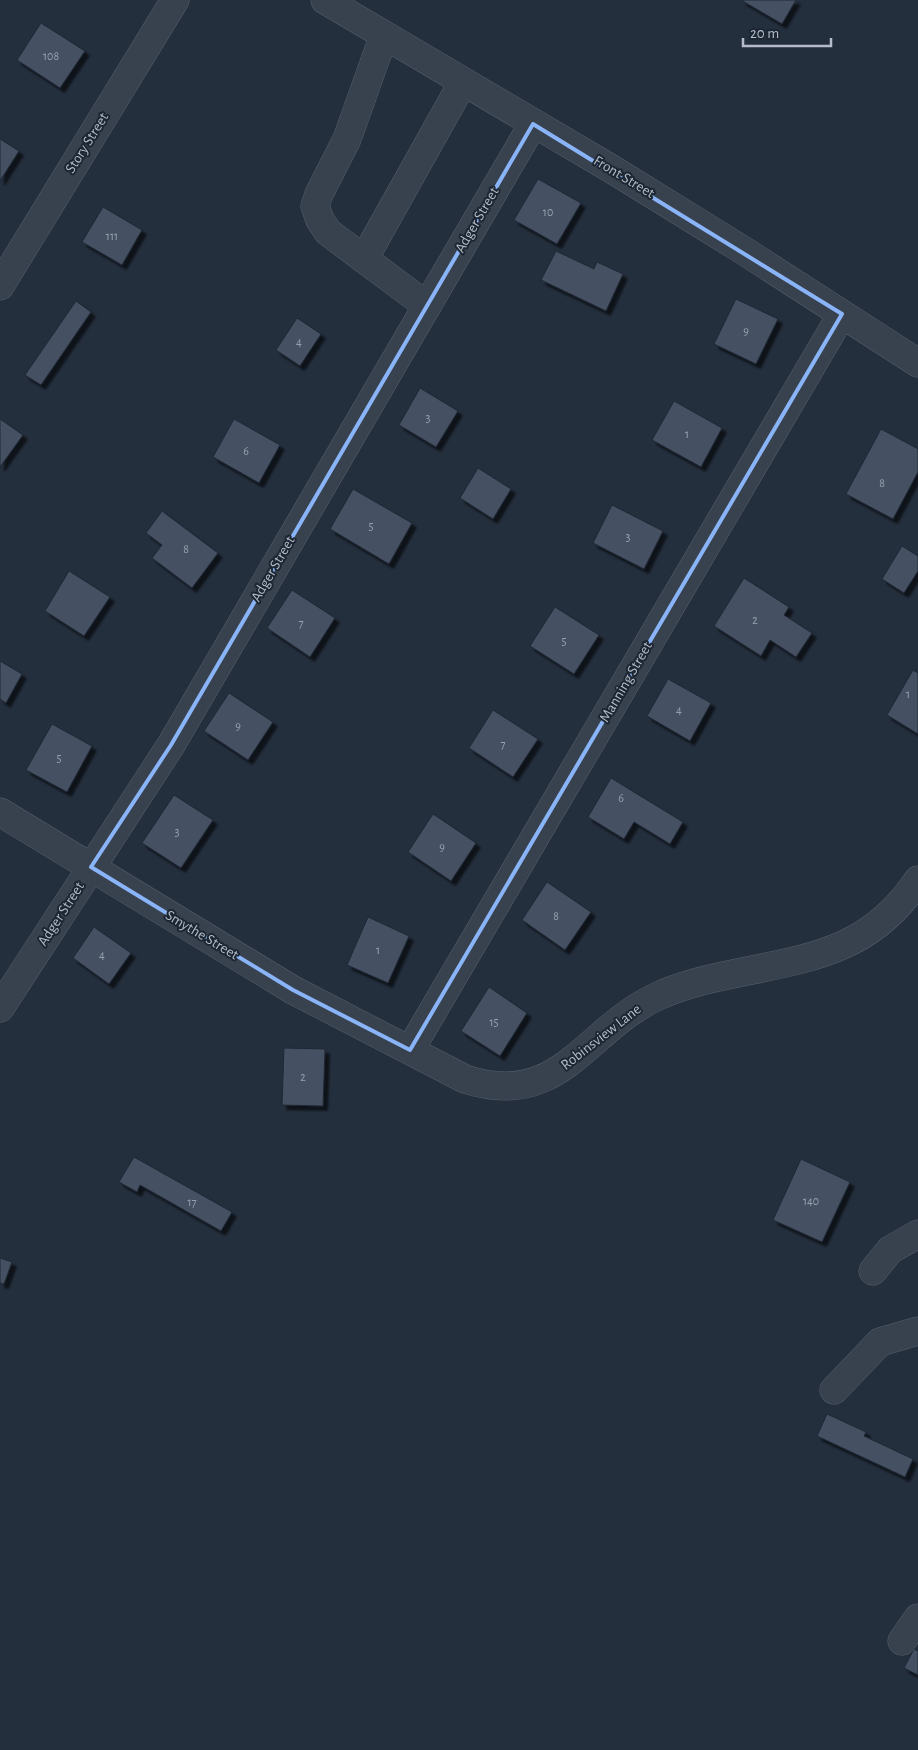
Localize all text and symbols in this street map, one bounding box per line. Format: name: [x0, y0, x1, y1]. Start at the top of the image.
scale bar: [743, 15, 830, 47]
text: 20 m: [750, 26, 779, 41]
house number: 108: [43, 50, 59, 62]
street label: Story Street: [63, 110, 112, 176]
street label: Front Street: [591, 153, 657, 201]
street label: Adger Street: [452, 184, 502, 255]
house number: 10: [543, 206, 553, 218]
house number: 111: [106, 230, 118, 242]
house number: 9: [743, 325, 749, 337]
house number: 4: [296, 336, 302, 348]
house number: 3: [426, 412, 431, 424]
house number: 1: [685, 428, 689, 440]
house number: 6: [243, 445, 249, 457]
house number: 8: [879, 477, 885, 489]
house number: 5: [368, 520, 374, 532]
house number: 3: [626, 531, 631, 543]
street label: Adger Street: [248, 533, 298, 604]
house number: 8: [183, 543, 189, 555]
house number: 2: [752, 614, 758, 626]
house number: 7: [298, 617, 304, 629]
house number: 5: [561, 635, 567, 647]
street label: Manning Street: [597, 639, 655, 725]
house number: 1: [906, 688, 910, 700]
house number: 4: [676, 704, 682, 716]
house number: 9: [235, 720, 241, 732]
house number: 7: [500, 738, 506, 750]
house number: 5: [56, 752, 62, 764]
house number: 6: [618, 792, 624, 804]
house number: 3: [175, 826, 180, 838]
house number: 9: [439, 841, 445, 853]
street label: Adger Street: [35, 879, 87, 949]
street label: Smythe Street: [163, 907, 241, 963]
house number: 8: [553, 910, 559, 922]
house number: 1: [376, 944, 380, 956]
house number: 4: [99, 949, 105, 961]
street label: Robinsview Lane: [558, 1001, 644, 1073]
house number: 15: [489, 1016, 499, 1028]
house number: 2: [300, 1071, 306, 1083]
house number: 140: [803, 1195, 819, 1207]
house number: 17: [187, 1196, 197, 1208]

